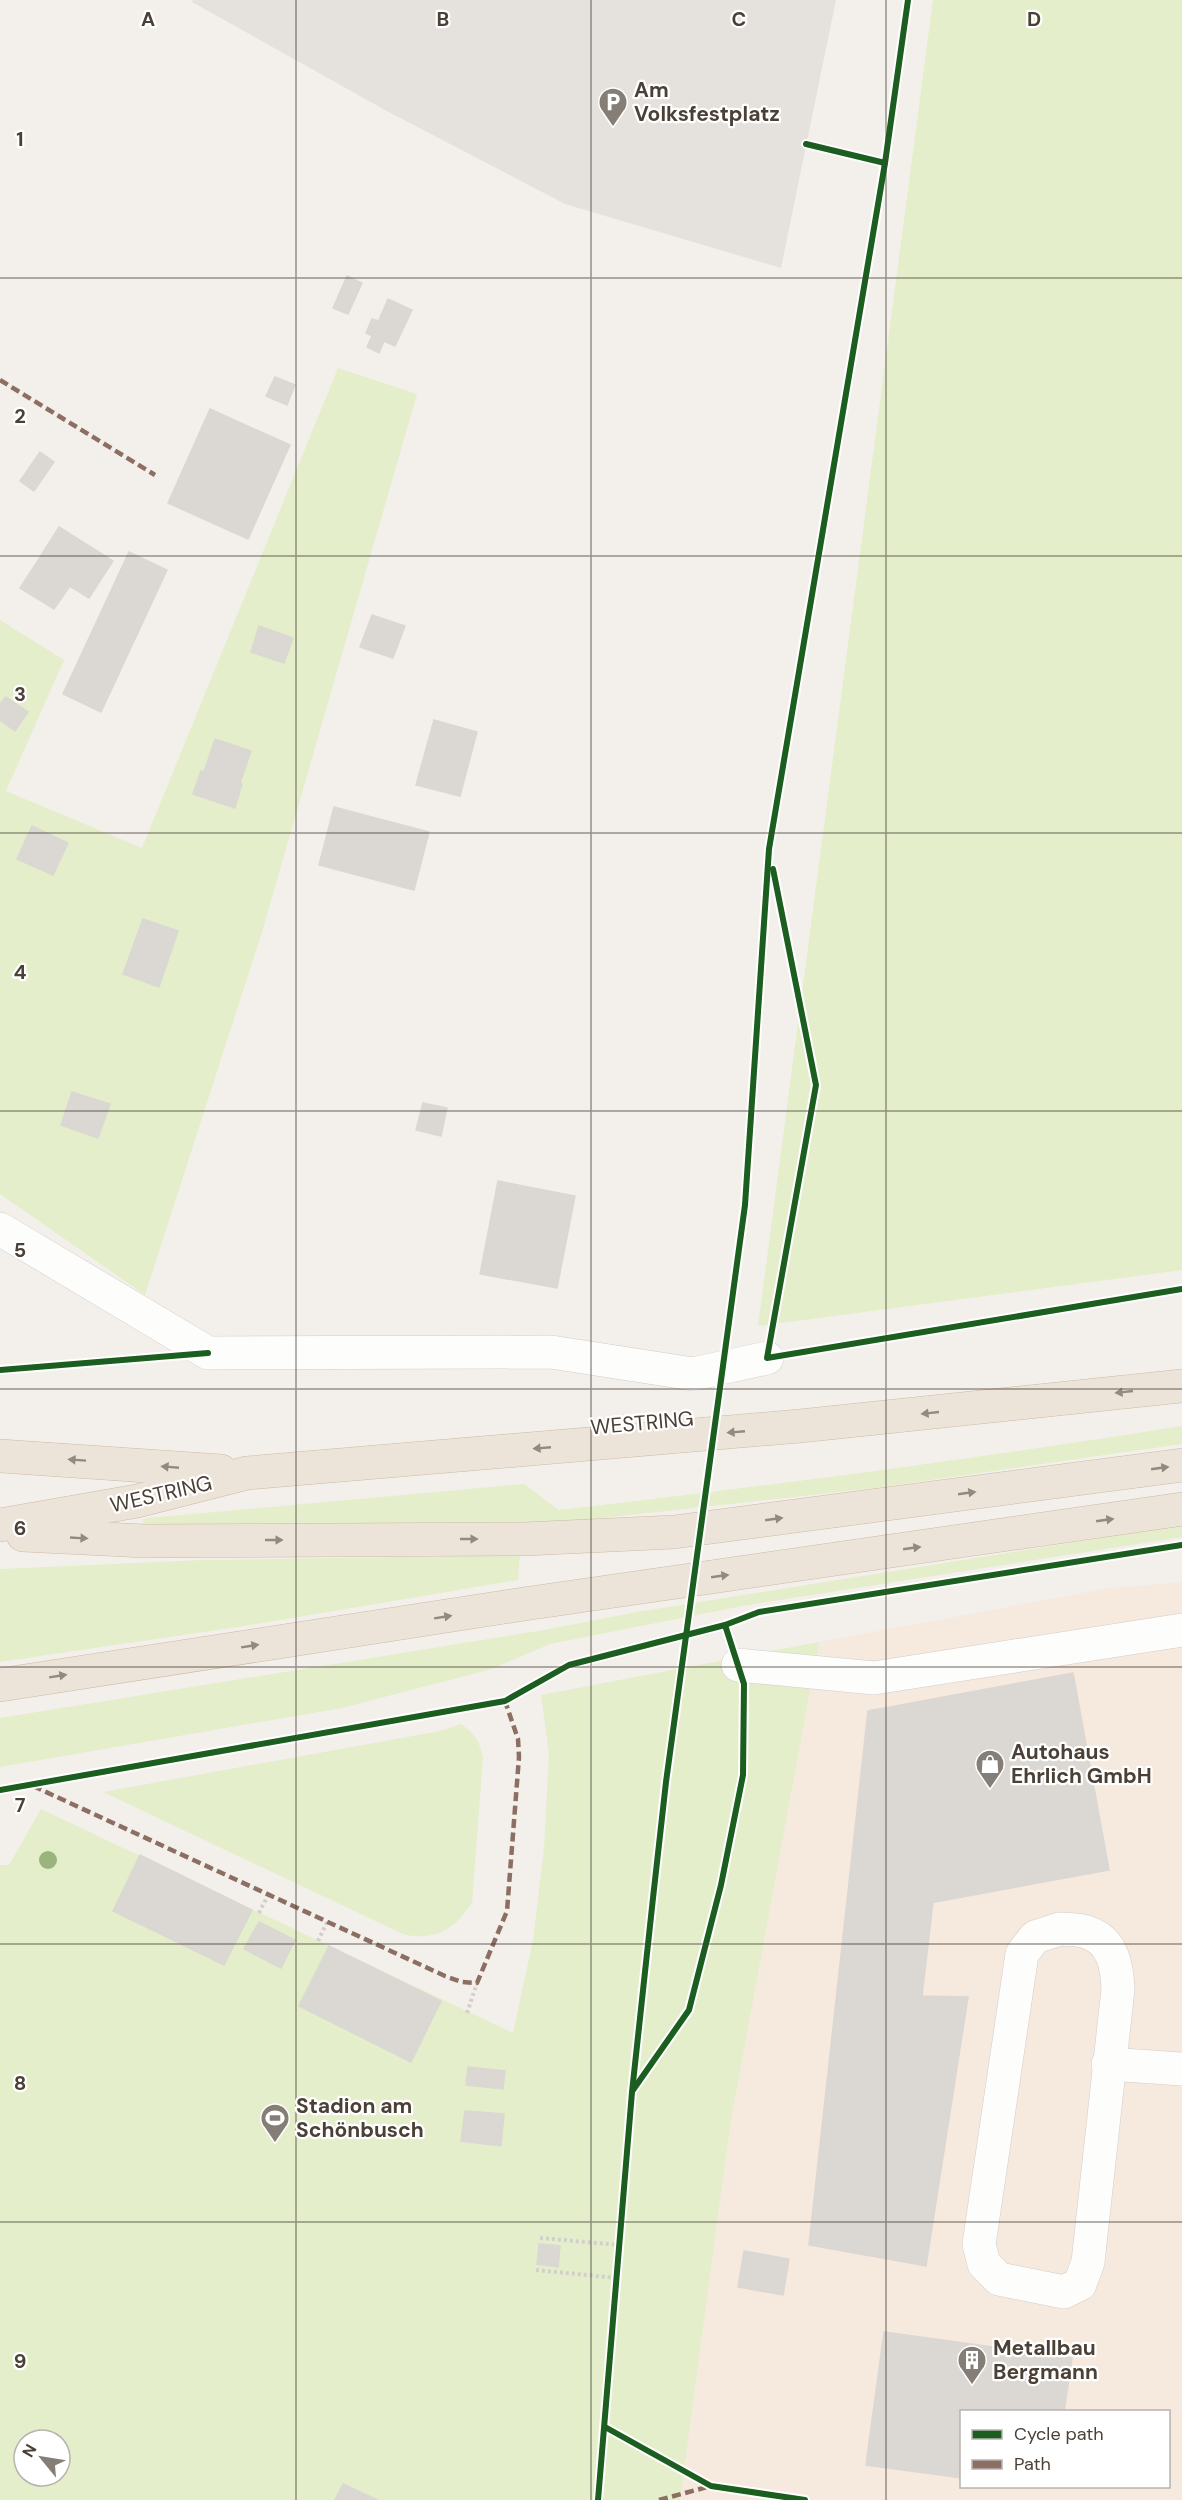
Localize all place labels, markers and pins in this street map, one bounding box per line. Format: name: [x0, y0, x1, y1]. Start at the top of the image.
place label: Am Volksfestplatz: [634, 76, 780, 128]
parking icon: Am Volksfestplatz: [597, 86, 629, 128]
place label: Autohaus Ehrlich GmbH: [1011, 1738, 1152, 1790]
shop icon: Autohaus Ehrlich GmbH: [974, 1748, 1006, 1790]
place label: Stadion am Schönbusch: [296, 2092, 424, 2144]
sports icon: Stadion am Schönbusch: [259, 2102, 291, 2144]
place label: Metallbau Bergmann: [993, 2334, 1098, 2386]
building icon: Metallbau Bergmann: [956, 2344, 988, 2386]

